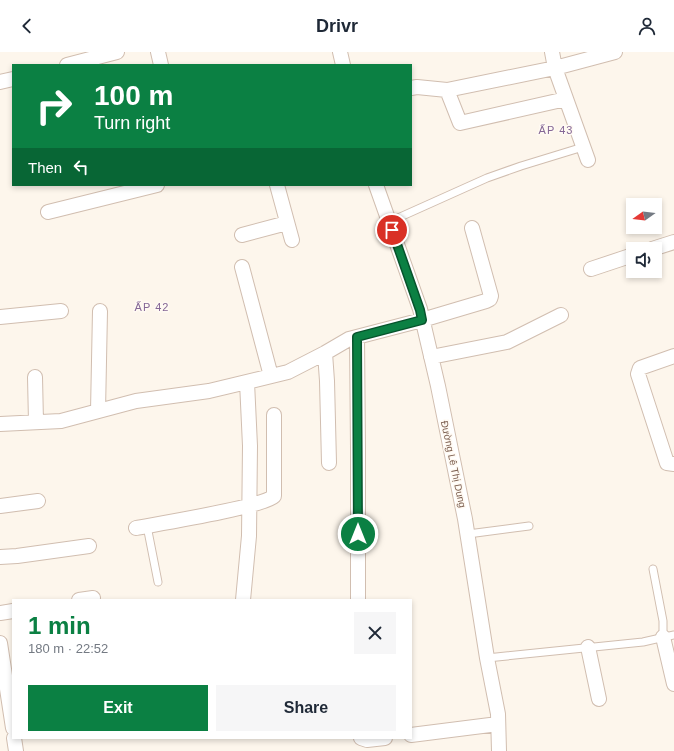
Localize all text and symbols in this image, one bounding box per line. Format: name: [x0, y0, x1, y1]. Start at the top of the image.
icon: back: [16, 15, 38, 37]
icon: person: [636, 15, 658, 37]
text: Drivr: [316, 16, 358, 36]
icon: right: [28, 80, 80, 132]
text: 100 m: [94, 80, 173, 111]
text: Turn right: [94, 113, 170, 133]
district label: ẤP 43: [539, 124, 573, 136]
icon: left: [70, 156, 92, 178]
text: Then: [28, 159, 62, 176]
north arrow: [626, 198, 662, 234]
map controls: [626, 198, 662, 278]
pin: [375, 213, 409, 247]
icon: arrive: [381, 219, 403, 241]
button: sound: [626, 242, 662, 278]
district label: ẤP 42: [135, 301, 169, 313]
street label: Đường Lê Thị Dung: [439, 420, 468, 509]
position arrow: [337, 513, 379, 555]
text: 1 min: [28, 612, 91, 639]
button: close: [354, 612, 396, 654]
text: 180 m · 22:52: [28, 641, 108, 656]
button: Exit: [28, 685, 208, 731]
button: Share: [216, 685, 396, 731]

